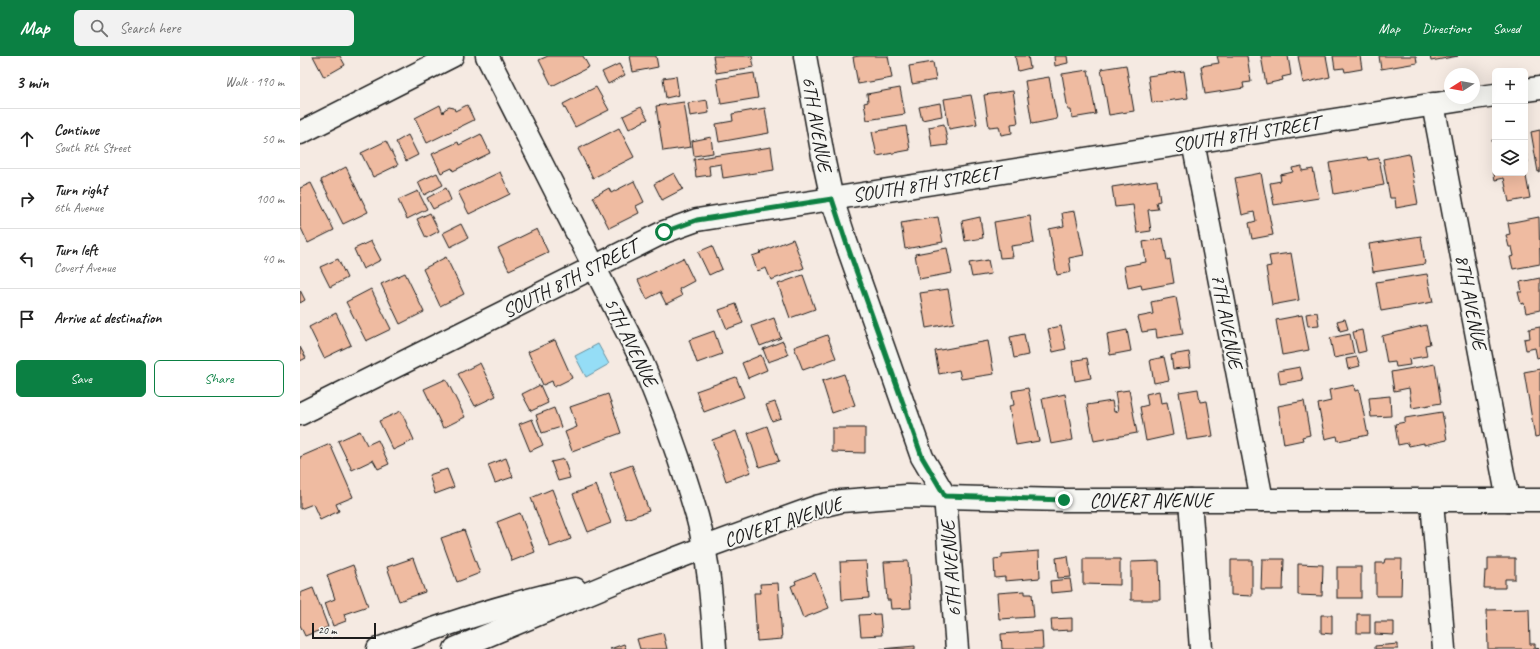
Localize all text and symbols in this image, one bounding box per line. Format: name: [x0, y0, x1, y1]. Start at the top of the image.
search box: [74, 10, 354, 46]
text: Map: [20, 16, 50, 40]
icon: search: [88, 17, 110, 39]
text: Search here: [120, 19, 181, 38]
text: Map: [1379, 20, 1400, 37]
text: Directions: [1422, 20, 1471, 37]
text: Saved: [1493, 20, 1520, 37]
north arrow: [1444, 68, 1480, 104]
map controls: [1492, 68, 1528, 176]
button: +: [1492, 68, 1528, 104]
text: 3 min: [16, 72, 49, 93]
text: Walk · 190 m: [225, 74, 284, 90]
street label: 6TH AVENUE: [796, 74, 838, 176]
button: −: [1492, 104, 1528, 140]
street label: SOUTH 8TH STREET: [1171, 109, 1326, 158]
text: Continue: [54, 121, 99, 140]
icon: ahead: [16, 128, 38, 150]
text: 50 m: [262, 131, 284, 147]
text: South 8th Street: [54, 140, 130, 156]
button: layers: [1492, 140, 1528, 176]
street label: SOUTH 8TH STREET: [851, 159, 1006, 208]
text: Turn right: [54, 181, 107, 200]
icon: right: [16, 188, 38, 210]
text: 100 m: [256, 191, 284, 207]
text: 6th Avenue: [54, 200, 103, 216]
route start: [655, 223, 673, 241]
street label: SOUTH 8TH STREET: [498, 232, 646, 324]
text: Turn left: [54, 241, 97, 260]
icon: left: [16, 248, 38, 270]
text: 40 m: [262, 251, 284, 267]
street label: 8TH AVENUE: [1450, 252, 1493, 354]
text: Covert Avenue: [54, 260, 115, 276]
street label: 7TH AVENUE: [1206, 271, 1249, 373]
street label: 5TH AVENUE: [599, 293, 664, 393]
icon: arrive: [16, 308, 38, 330]
text: Arrive at destination: [54, 309, 161, 328]
button: Save: [16, 360, 146, 397]
button: Share: [154, 360, 284, 397]
street label: COVERT AVENUE: [1089, 488, 1216, 513]
street label: COVERT AVENUE: [721, 490, 848, 553]
route end: [1055, 491, 1073, 509]
street label: 6TH AVENUE: [935, 518, 967, 618]
scale bar: [312, 621, 376, 640]
text: 20 m: [318, 623, 337, 637]

